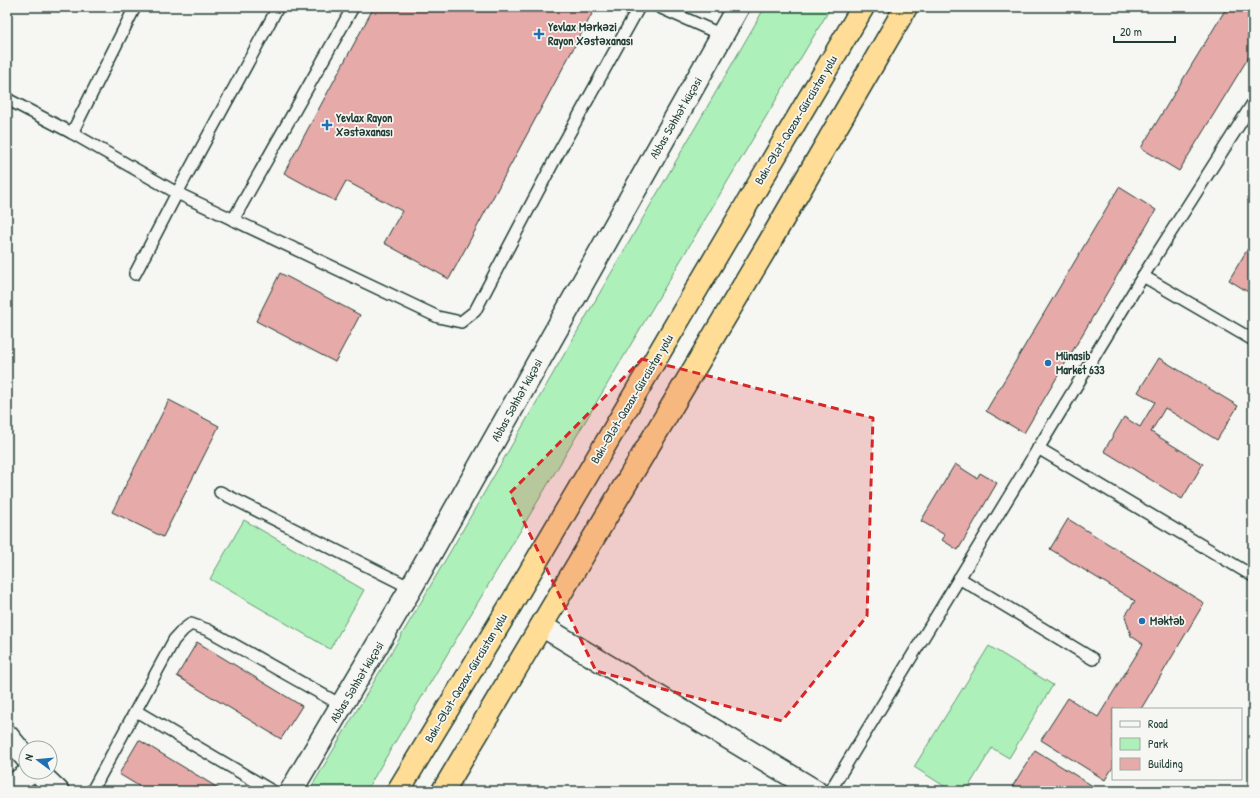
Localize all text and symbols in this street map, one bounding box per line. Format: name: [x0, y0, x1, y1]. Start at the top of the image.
place label: Yevlax Mərkəzi Rayon Xəstəxanası: [547, 18, 633, 50]
scale bar: [1114, 18, 1175, 44]
text: 20 m: [1120, 23, 1142, 40]
marker: Yevlax Mərkəzi Rayon Xəstəxanası: [533, 28, 545, 40]
street label: Bakı-Ələt-Qazax-Gürcüstan yolu: [750, 52, 841, 188]
street label: Abbas Səhhət küçəsi: [645, 74, 706, 162]
place label: Yevlax Rayon Xəstəxanası: [335, 109, 393, 140]
marker: Yevlax Rayon Xəstəxanası: [321, 119, 333, 131]
street label: Bakı-Ələt-Qazax-Gürcüstan yolu: [586, 331, 677, 467]
place label: Münasib Market 633: [1056, 347, 1105, 378]
street label: Abbas Səhhət küçəsi: [487, 355, 546, 444]
marker: Münasib Market 633: [1043, 358, 1053, 368]
street label: Bakı-Ələt-Qazax-Gürcüstan yolu: [420, 610, 511, 746]
place label: Məktəb: [1150, 612, 1185, 629]
marker: Məktəb: [1137, 616, 1147, 626]
street label: Abbas Səhhət küçəsi: [326, 638, 388, 726]
legend: [1112, 708, 1242, 780]
text: Road: [1148, 715, 1168, 732]
text: Park: [1148, 735, 1168, 752]
north arrow: [18, 740, 58, 780]
text: N: [21, 752, 36, 762]
text: Building: [1148, 755, 1183, 772]

